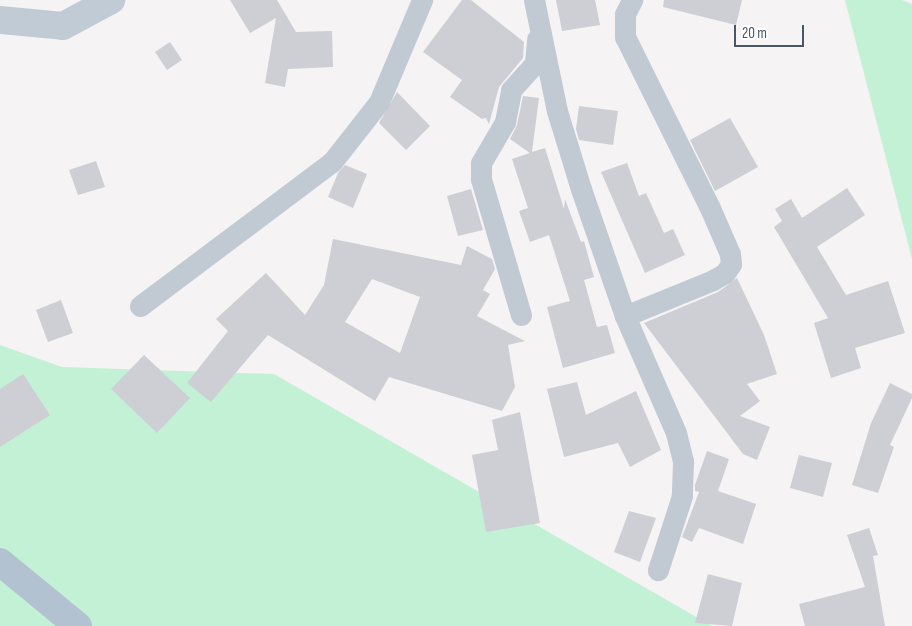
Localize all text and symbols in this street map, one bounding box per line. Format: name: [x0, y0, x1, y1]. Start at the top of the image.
scale bar: [737, 15, 807, 47]
text: 20 m: [742, 24, 767, 43]

